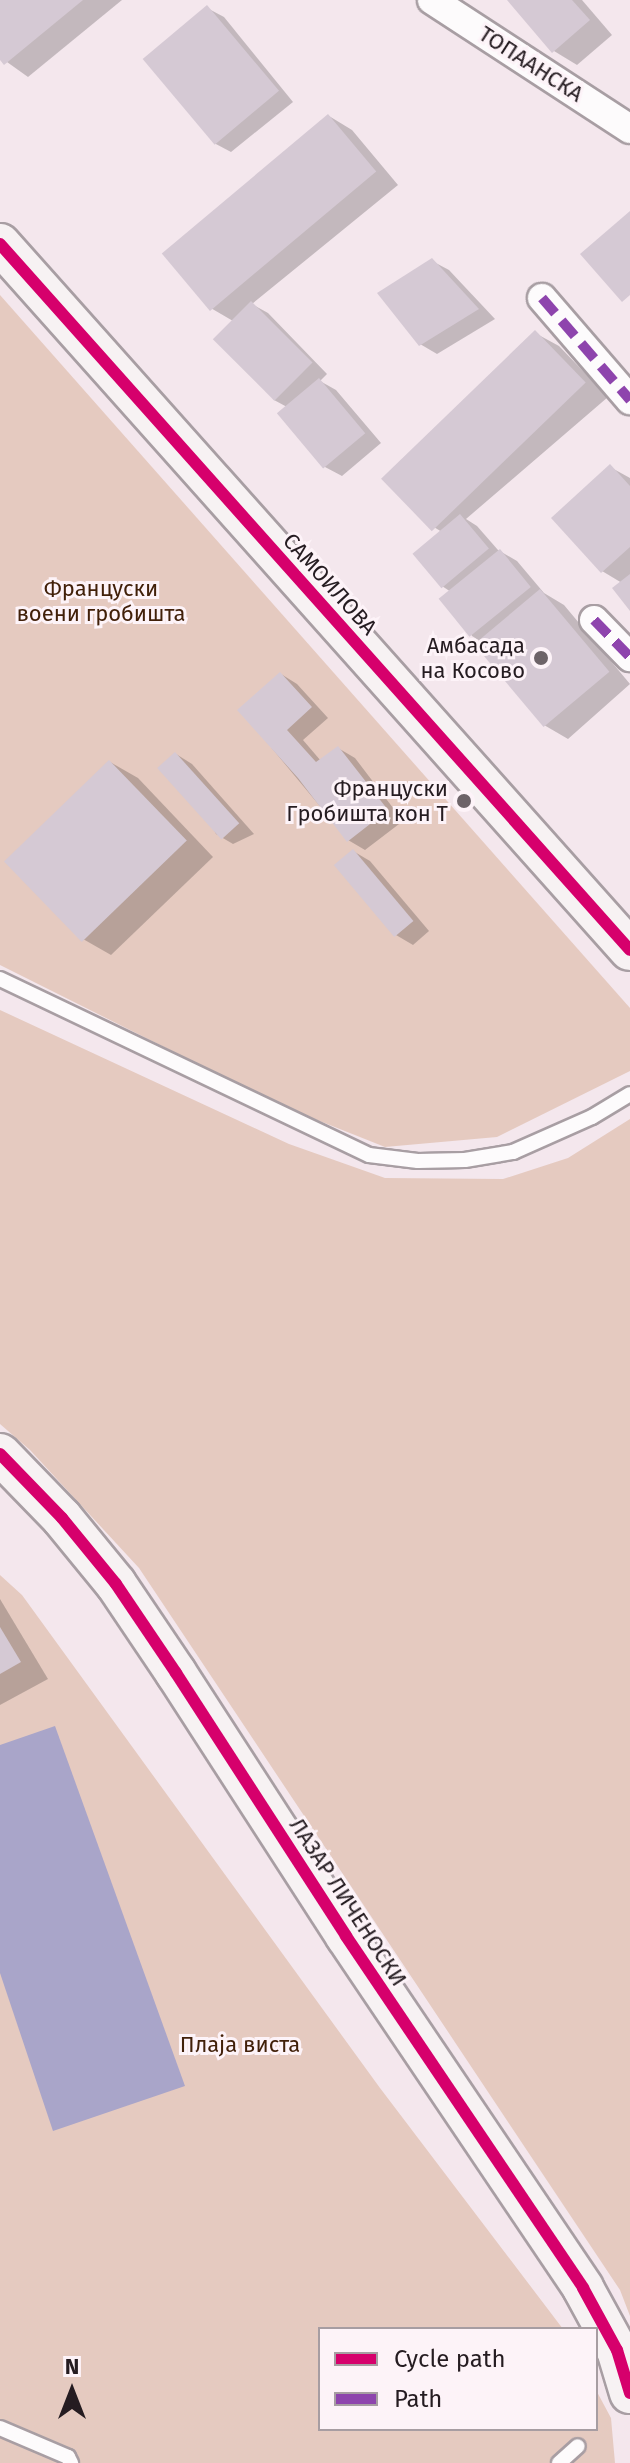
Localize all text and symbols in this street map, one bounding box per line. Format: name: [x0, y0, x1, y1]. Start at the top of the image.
street label: ТОПААНСКА: [474, 21, 588, 107]
street label: САМОИЛОВА: [277, 528, 383, 640]
park label: Француски воени гробишта: [16, 575, 186, 626]
place label: Амбасада на Косово: [421, 632, 525, 684]
marker: Амбасада на Косово: [532, 649, 550, 667]
place label: Француски Гробишта кон Т: [286, 775, 448, 826]
marker: Француски Гробишта кон Т: [455, 792, 473, 810]
street label: ЛАЗАР ЛИЧЕНОСКИ: [284, 1813, 412, 1991]
park label: Плаја виста: [180, 2032, 300, 2058]
legend: [318, 2327, 598, 2431]
text: Cycle path: [394, 2345, 506, 2373]
north arrow: [32, 2351, 112, 2431]
text: N: [65, 2353, 79, 2380]
text: Path: [394, 2385, 442, 2413]

